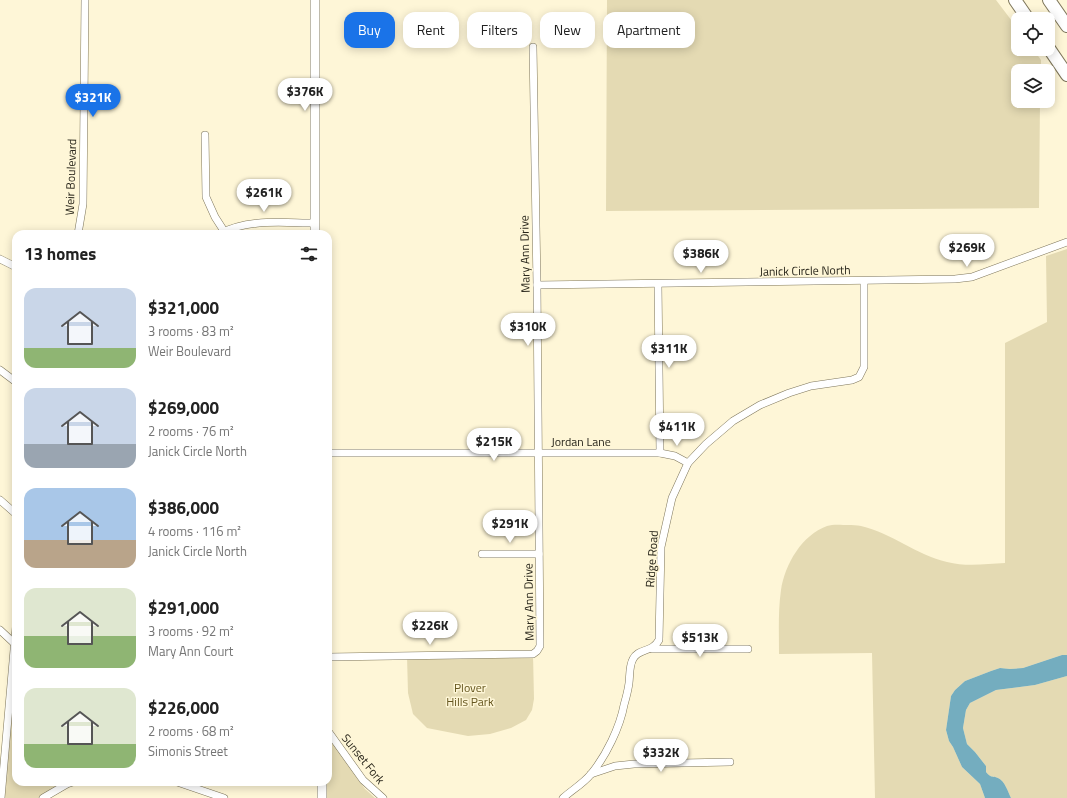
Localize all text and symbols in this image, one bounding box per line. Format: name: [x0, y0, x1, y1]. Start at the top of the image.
chip: Buy: [344, 12, 395, 48]
chip: Rent: [403, 12, 459, 48]
chip: Filters: [467, 12, 532, 48]
chip: New: [540, 12, 595, 48]
chip: Apartment: [603, 12, 695, 48]
map controls: [1011, 12, 1055, 108]
button: locate: [1011, 12, 1055, 56]
button: layers: [1011, 64, 1055, 108]
pin: $376K: [277, 78, 333, 112]
text: $376K: [287, 81, 323, 101]
pin: $321K: [65, 84, 121, 118]
text: $321K: [75, 87, 111, 107]
street label: Weir Boulevard: [60, 138, 81, 216]
pin: $261K: [236, 179, 292, 213]
text: $261K: [246, 182, 282, 202]
street label: Mary Ann Drive: [514, 215, 535, 293]
pin: $269K: [939, 234, 995, 268]
text: $269K: [949, 237, 985, 257]
pin: $386K: [673, 240, 729, 274]
text: 13 homes: [24, 241, 96, 267]
icon: filters: [298, 243, 320, 265]
text: $386K: [683, 243, 719, 263]
street label: Janick Circle North: [759, 260, 851, 281]
text: $321,000: [148, 295, 219, 321]
icon: home: [56, 304, 104, 352]
pin: $310K: [500, 313, 556, 347]
text: $310K: [510, 316, 546, 336]
text: 3 rooms · 83 m²: [148, 321, 234, 341]
pin: $311K: [641, 335, 697, 369]
text: $311K: [651, 338, 687, 358]
text: Weir Boulevard: [148, 341, 231, 361]
text: $269,000: [148, 395, 219, 421]
icon: home: [56, 404, 104, 452]
pin: $411K: [649, 413, 705, 447]
text: $411K: [659, 416, 695, 436]
text: 2 rooms · 76 m²: [148, 421, 234, 441]
pin: $215K: [466, 428, 522, 462]
text: $215K: [476, 431, 512, 451]
street label: Jordan Lane: [551, 432, 611, 451]
text: Janick Circle North: [148, 441, 247, 461]
text: $386,000: [148, 495, 219, 521]
icon: home: [56, 504, 104, 552]
pin: $291K: [482, 510, 538, 544]
text: $291K: [492, 513, 528, 533]
text: 4 rooms · 116 m²: [148, 521, 241, 541]
street label: Ridge Road: [640, 530, 663, 588]
text: Janick Circle North: [148, 541, 247, 561]
street label: Mary Ann Drive: [518, 563, 539, 641]
text: $291,000: [148, 595, 219, 621]
icon: home: [56, 604, 104, 652]
pin: $226K: [402, 612, 458, 646]
text: $226K: [412, 615, 448, 635]
text: 3 rooms · 92 m²: [148, 621, 234, 641]
pin: $513K: [672, 624, 728, 658]
text: $513K: [682, 627, 718, 647]
text: Mary Ann Court: [148, 641, 233, 661]
park label: Plover Hills Park: [446, 678, 494, 711]
text: $226,000: [148, 695, 219, 721]
icon: home: [56, 704, 104, 752]
text: 2 rooms · 68 m²: [148, 721, 234, 741]
street label: Sunset Fork: [337, 729, 390, 788]
pin: $332K: [633, 739, 689, 773]
text: Simonis Street: [148, 741, 228, 761]
text: $332K: [643, 742, 679, 762]

